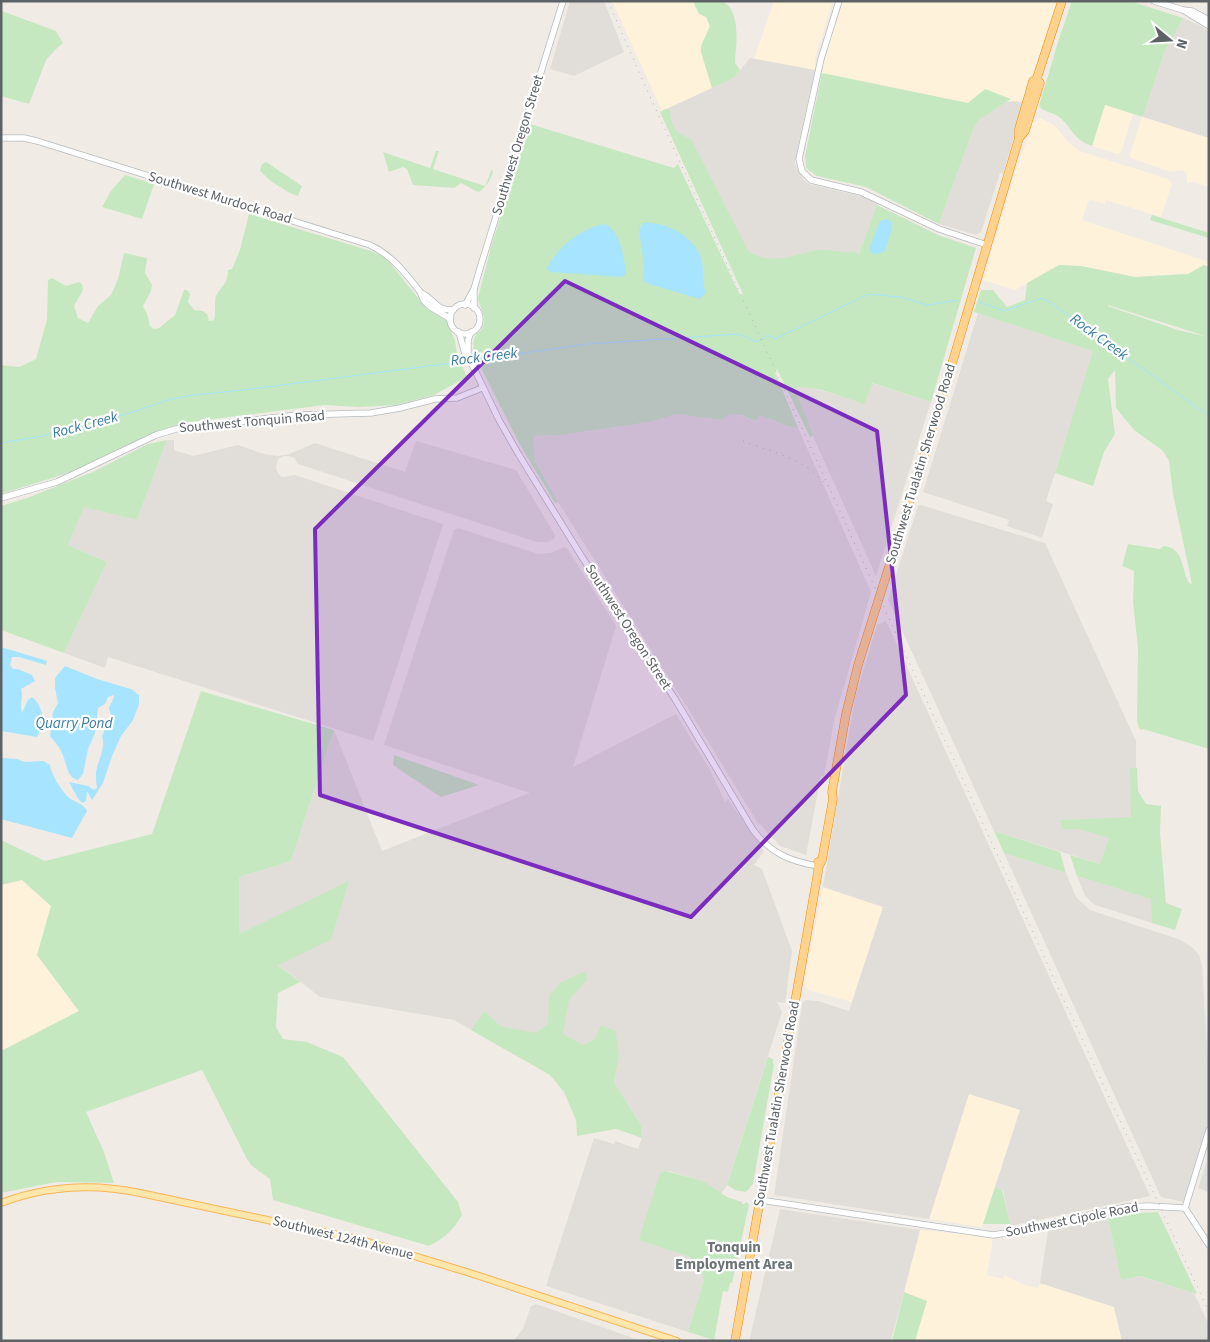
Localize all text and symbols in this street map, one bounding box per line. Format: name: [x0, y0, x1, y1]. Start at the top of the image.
north arrow: [1145, 15, 1195, 65]
text: N: [1170, 36, 1192, 51]
street label: Southwest Oregon Street: [487, 72, 549, 218]
street label: Southwest Murdock Road: [146, 167, 294, 229]
water label: Rock Creek: [1066, 309, 1133, 366]
water label: Rock Creek: [449, 342, 520, 372]
street label: Southwest Tualatin Sherwood Road: [881, 361, 961, 567]
water label: Rock Creek: [50, 406, 121, 444]
street label: Southwest Tonquin Road: [178, 406, 326, 438]
street label: Southwest Oregon Street: [580, 560, 676, 694]
water label: Quarry Pond: [35, 713, 113, 734]
street label: Southwest Tualatin Sherwood Road: [749, 1000, 805, 1208]
street label: Southwest Cipole Road: [1004, 1197, 1140, 1243]
street label: Southwest 124th Avenue: [271, 1211, 415, 1265]
district label: Tonquin Employment Area: [675, 1237, 793, 1275]

